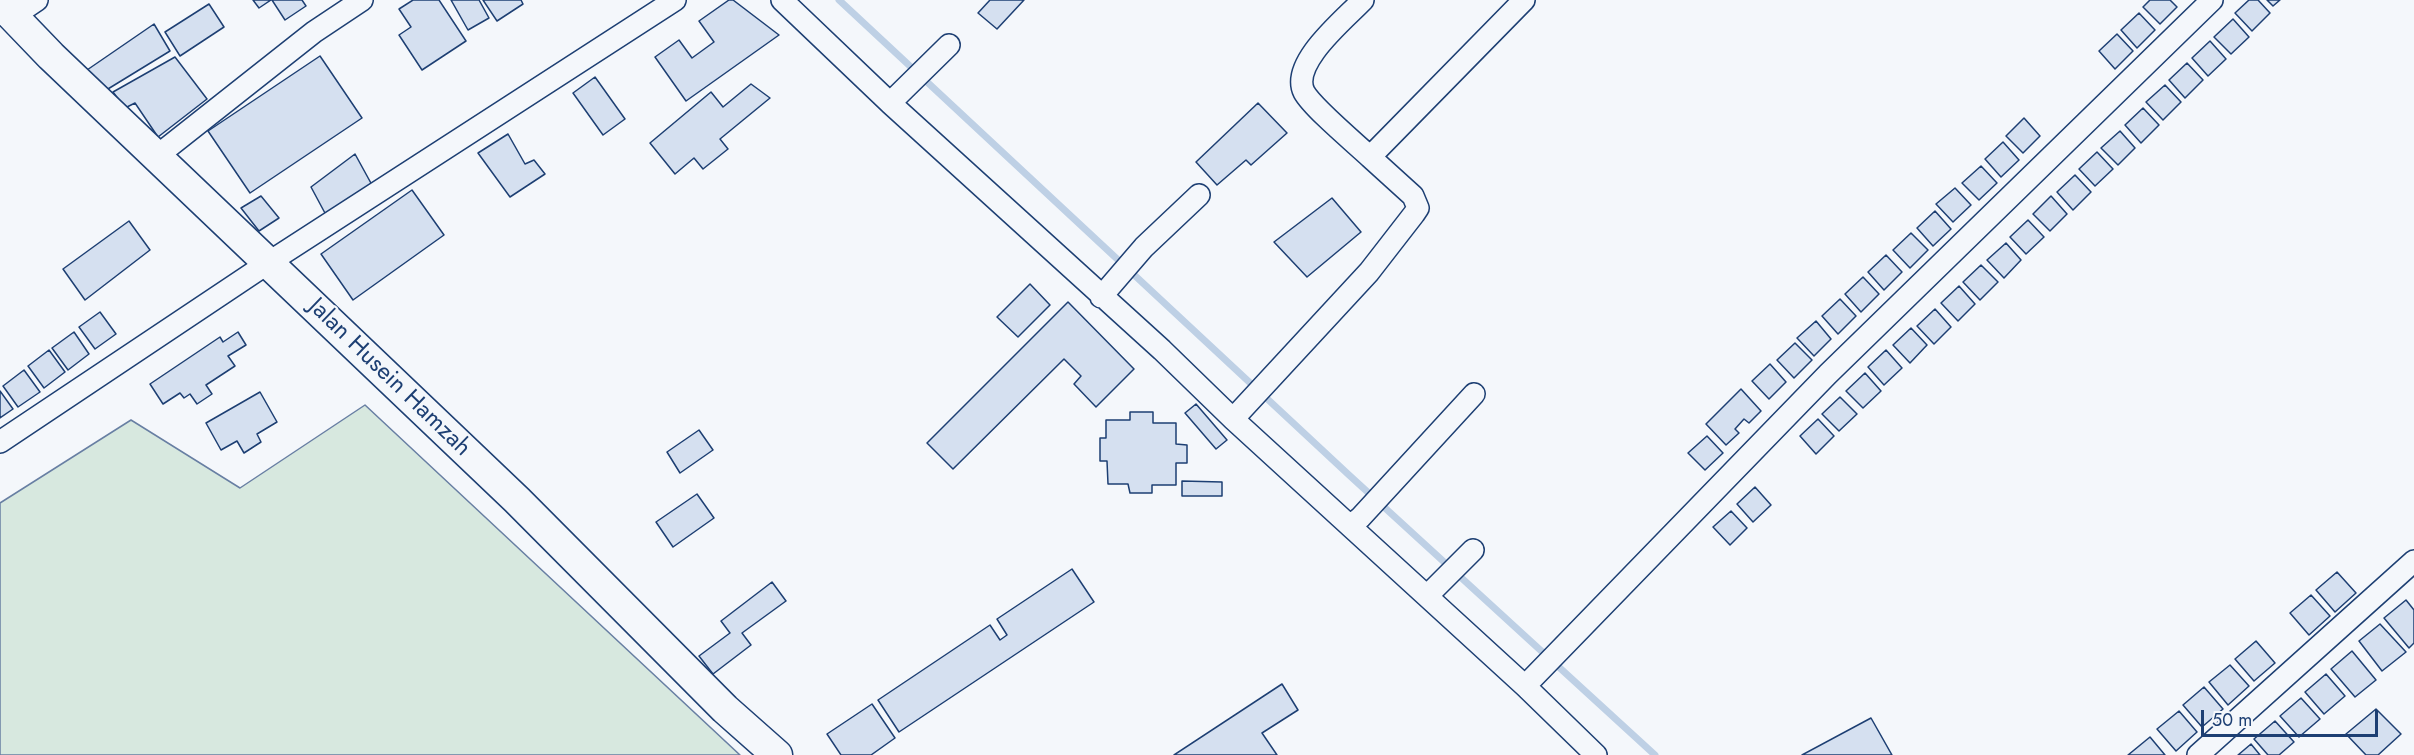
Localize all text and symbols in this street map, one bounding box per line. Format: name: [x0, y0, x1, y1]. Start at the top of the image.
street label: Jalan Husein Hamzah: [302, 293, 476, 463]
scale bar: [2204, 698, 2381, 736]
text: 50 m: [2212, 707, 2252, 733]

